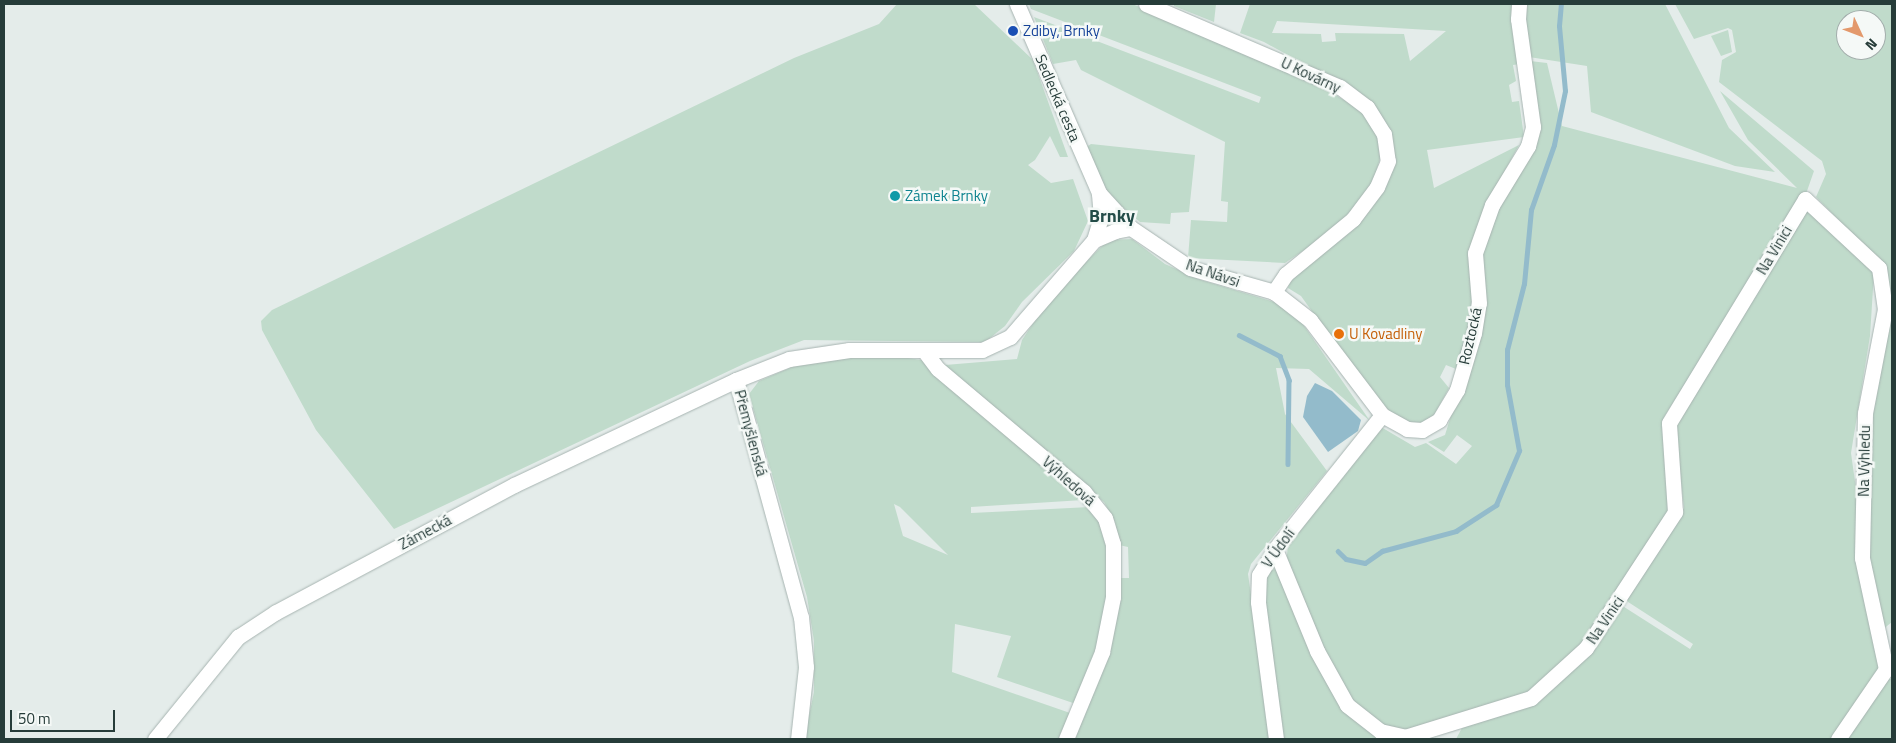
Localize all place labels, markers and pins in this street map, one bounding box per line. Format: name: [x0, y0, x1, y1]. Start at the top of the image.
place label: Zdiby, Brnky: [1023, 22, 1100, 40]
marker: Zdiby, Brnky: [1007, 25, 1019, 37]
place label: Zámek Brnky: [905, 187, 988, 205]
marker: Zámek Brnky: [889, 190, 901, 202]
place label: U Kovadliny: [1349, 325, 1423, 343]
marker: U Kovadliny: [1333, 328, 1345, 340]

